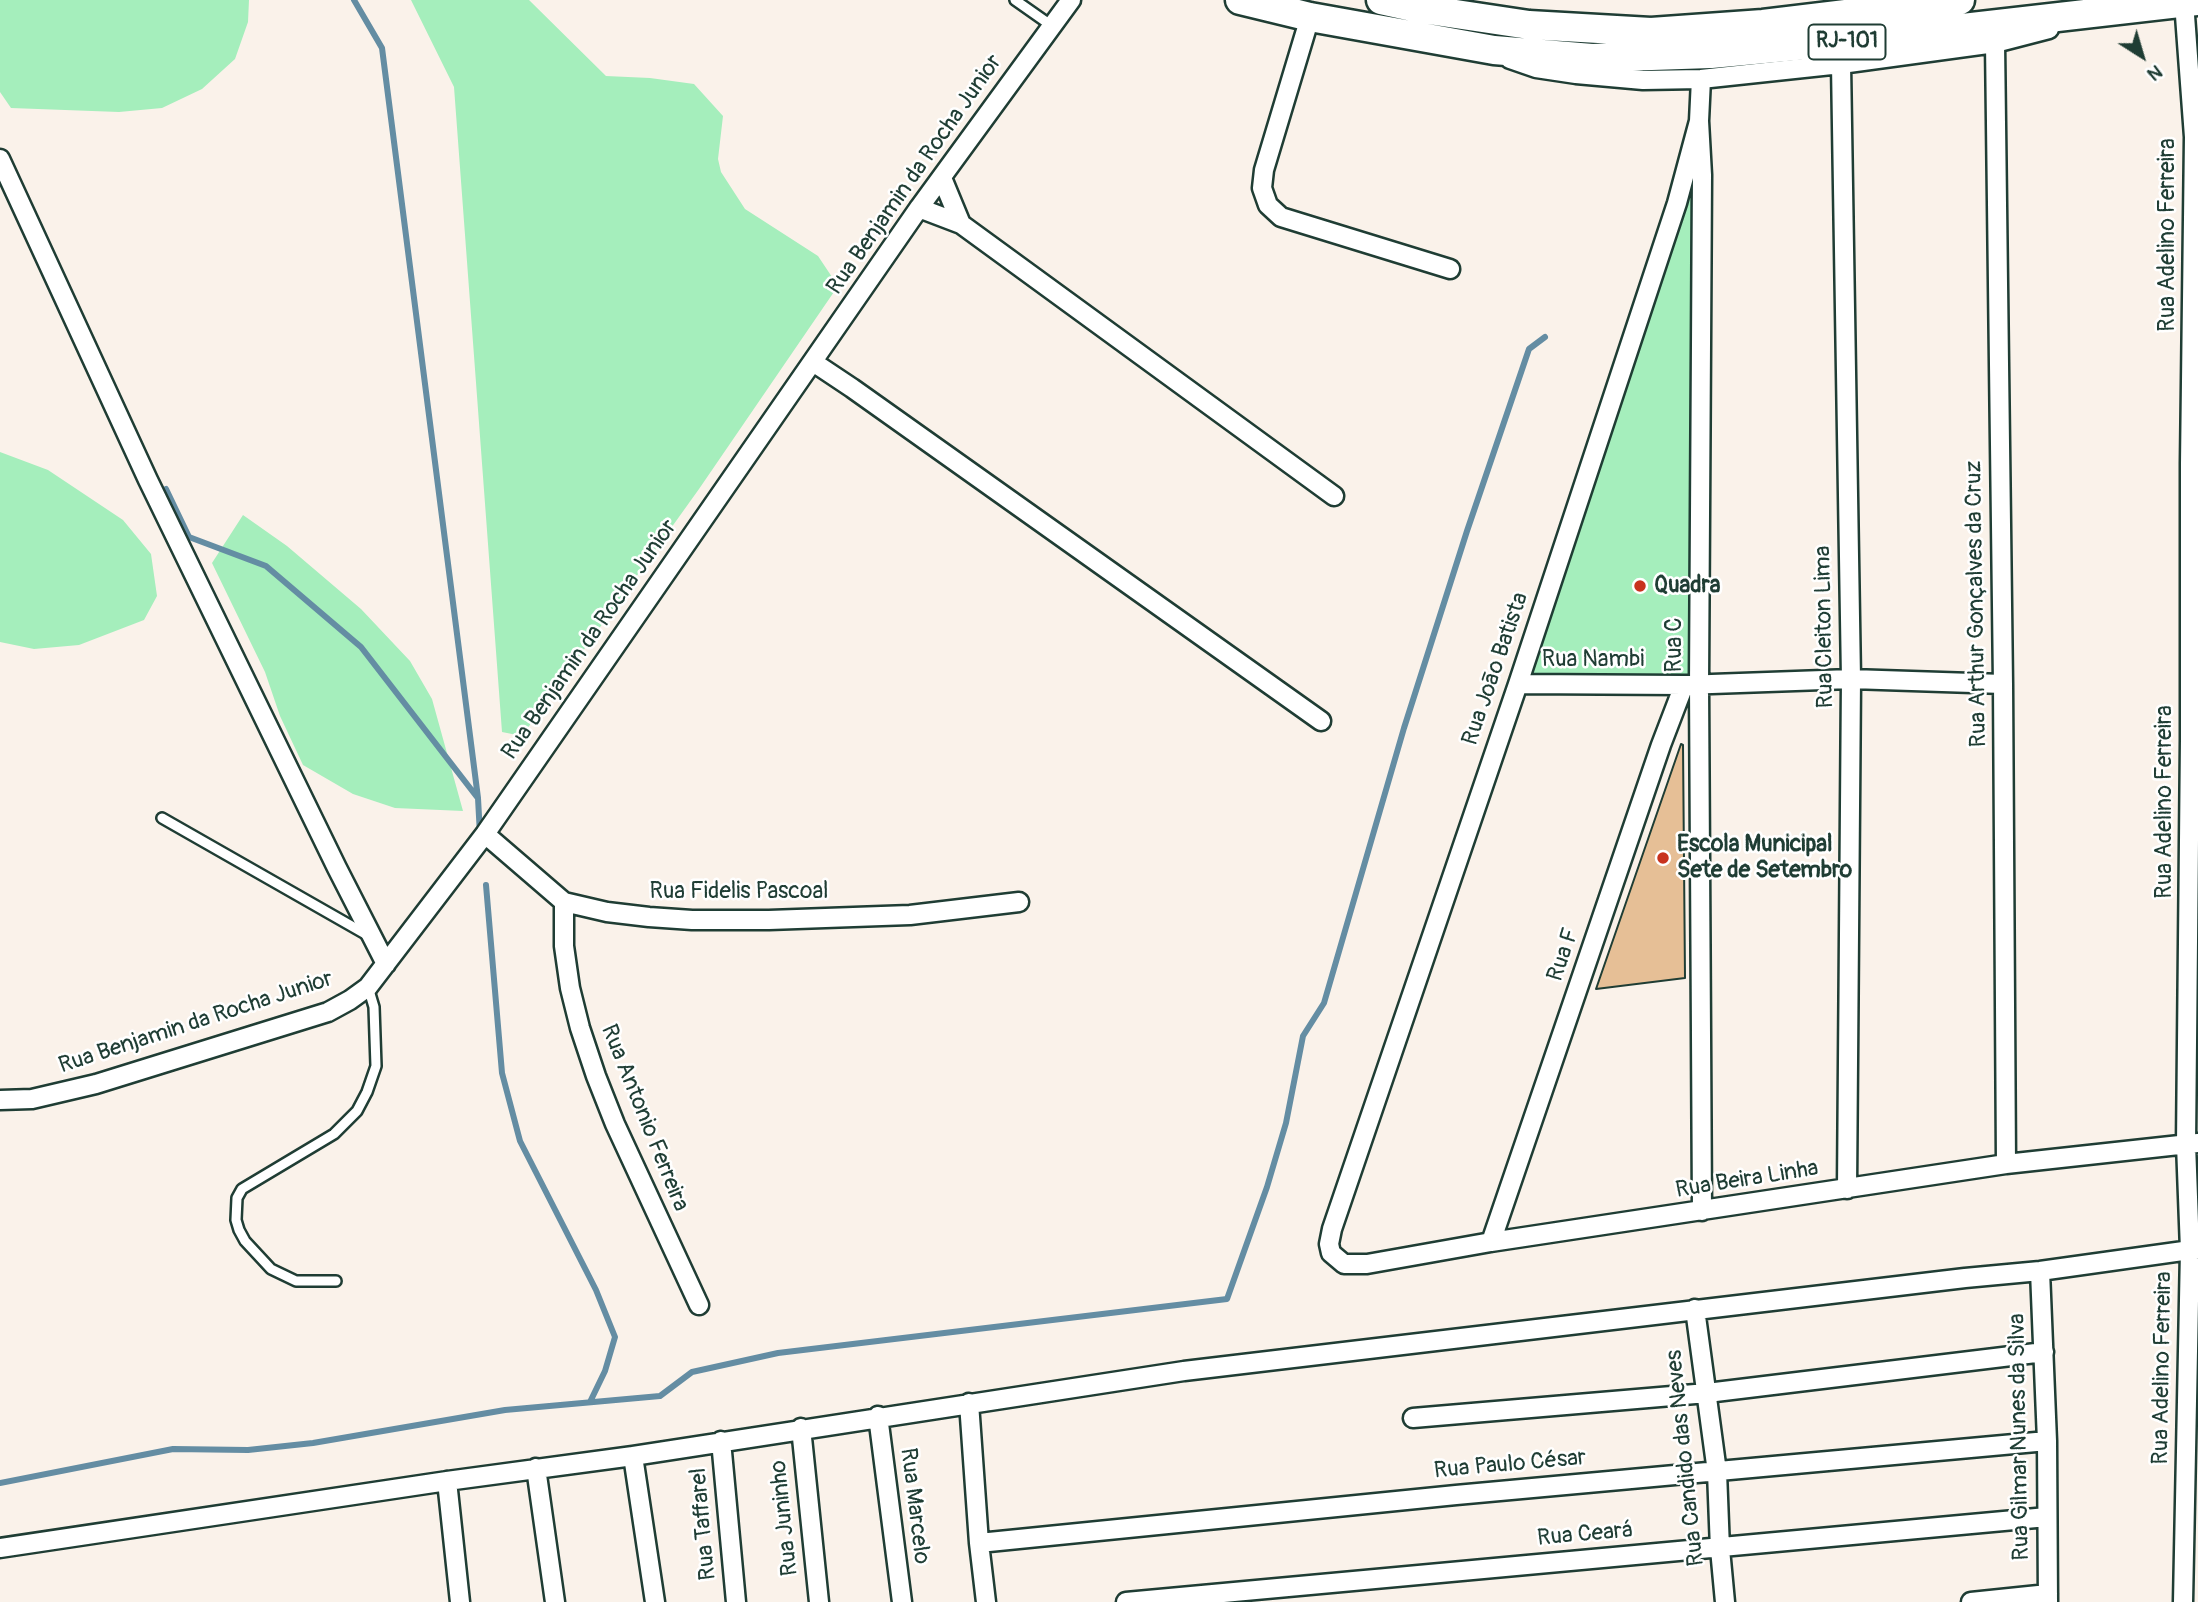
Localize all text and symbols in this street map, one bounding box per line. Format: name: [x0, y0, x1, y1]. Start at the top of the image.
north arrow: [2107, 21, 2177, 91]
road number: RJ-101: [1808, 24, 1885, 60]
street label: Rua Benjamin da Rocha Junior: [821, 50, 1009, 300]
text: N: [2142, 59, 2167, 86]
street label: Rua Adelino Ferreira: [2154, 138, 2182, 332]
street label: Rua Arthur Gonçalves da Cruz: [1961, 460, 1993, 748]
street label: Rua Benjamin da Rocha Junior: [496, 515, 684, 765]
street label: Rua Cleiton Lima: [1810, 545, 1840, 709]
place label: Quadra: [1654, 572, 1720, 600]
marker: Quadra: [1632, 578, 1648, 594]
street label: Rua Joāo Batista: [1457, 589, 1535, 749]
street label: Rua C: [1661, 618, 1689, 672]
street label: Rua Nambi: [1542, 646, 1644, 674]
street label: Rua Adelino Ferreira: [2151, 705, 2179, 899]
place label: Escola Municipal Sete de Setembro: [1677, 831, 1852, 885]
marker: Escola Municipal Sete de Setembro: [1655, 850, 1671, 866]
street label: Rua Fidelis Pascoal: [649, 878, 829, 906]
street label: Rua F: [1542, 925, 1586, 985]
street label: Rua Benjamin da Rocha Junior: [55, 966, 337, 1080]
street label: Rua Antonio Ferreira: [594, 1021, 694, 1215]
street label: Rua Beira Linha: [1674, 1155, 1820, 1205]
street label: Rua Adelino Ferreira: [2148, 1271, 2178, 1465]
street label: Rua Gilmar Nunes da Silva: [2004, 1313, 2036, 1561]
street label: Rua Candido das Neves: [1661, 1348, 1711, 1568]
street label: Rua Paulo César: [1433, 1445, 1587, 1485]
street label: Rua Marcelo: [893, 1446, 935, 1566]
street label: Rua Juninho: [765, 1459, 805, 1577]
street label: Rua Taffarel: [685, 1467, 723, 1581]
street label: Rua Ceará: [1536, 1517, 1634, 1553]

